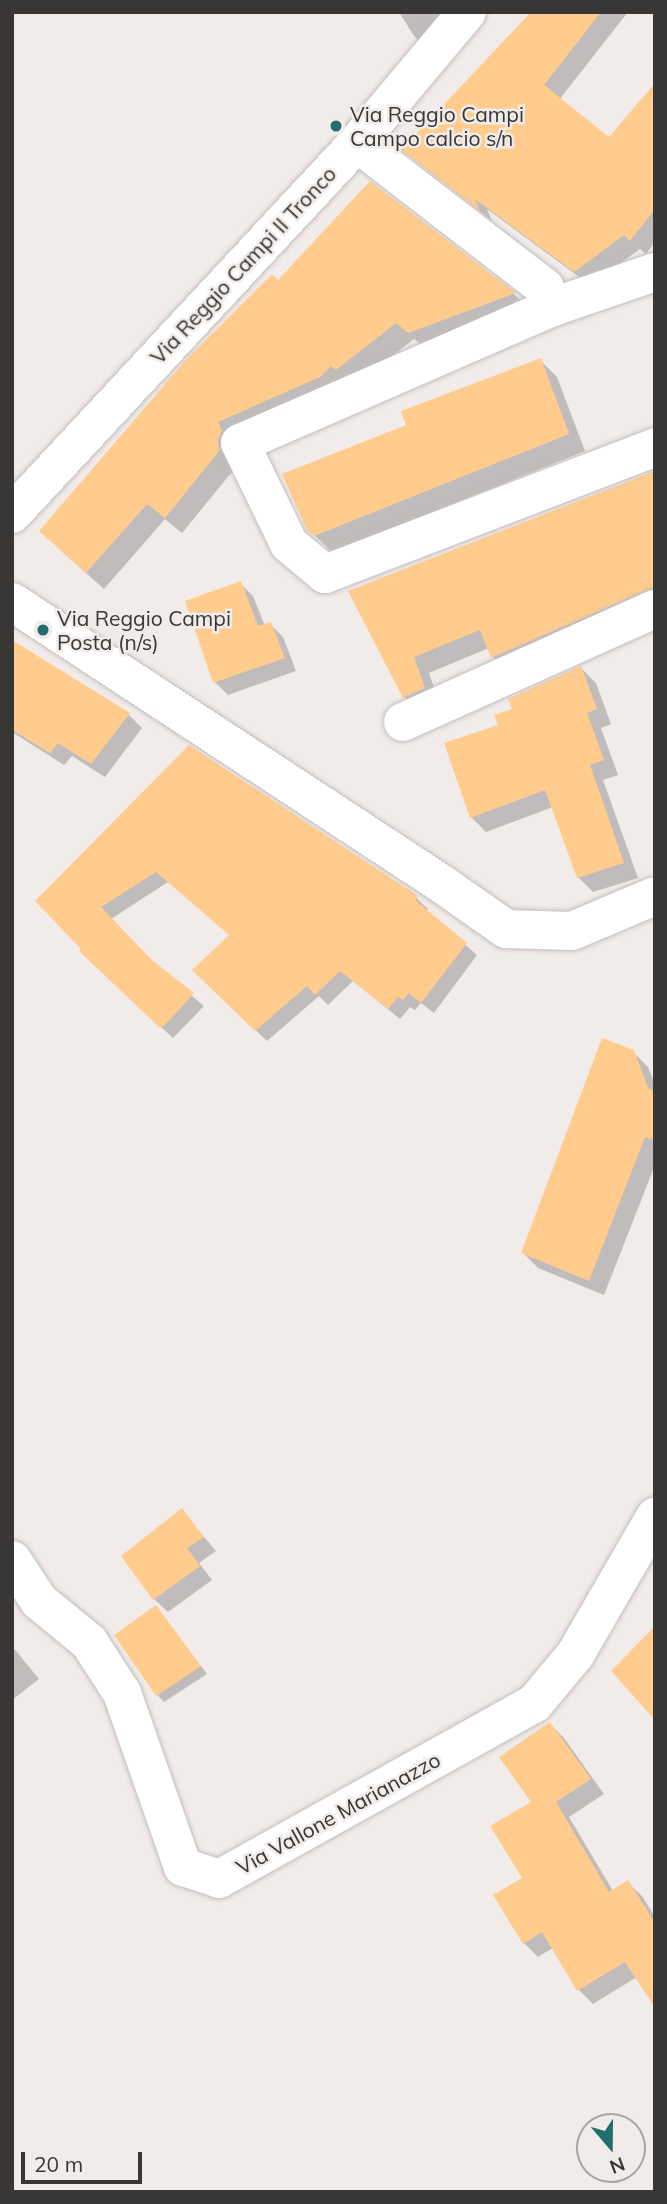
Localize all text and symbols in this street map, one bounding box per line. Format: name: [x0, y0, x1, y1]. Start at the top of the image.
place label: Via Reggio Campi Campo calcio s/n: [350, 101, 524, 151]
marker: Via Reggio Campi Campo calcio s/n: [328, 118, 344, 134]
street label: Via Reggio Campi II Tronco: [145, 161, 341, 369]
place label: Via Reggio Campi Posta (n/s): [57, 605, 231, 655]
marker: Via Reggio Campi Posta (n/s): [35, 622, 51, 638]
street label: Via Vallone Marianazzo: [232, 1746, 444, 1880]
north arrow: [576, 2113, 646, 2183]
scale bar: [24, 2138, 145, 2182]
text: 20 m: [34, 2151, 83, 2177]
text: N: [607, 2152, 628, 2180]

